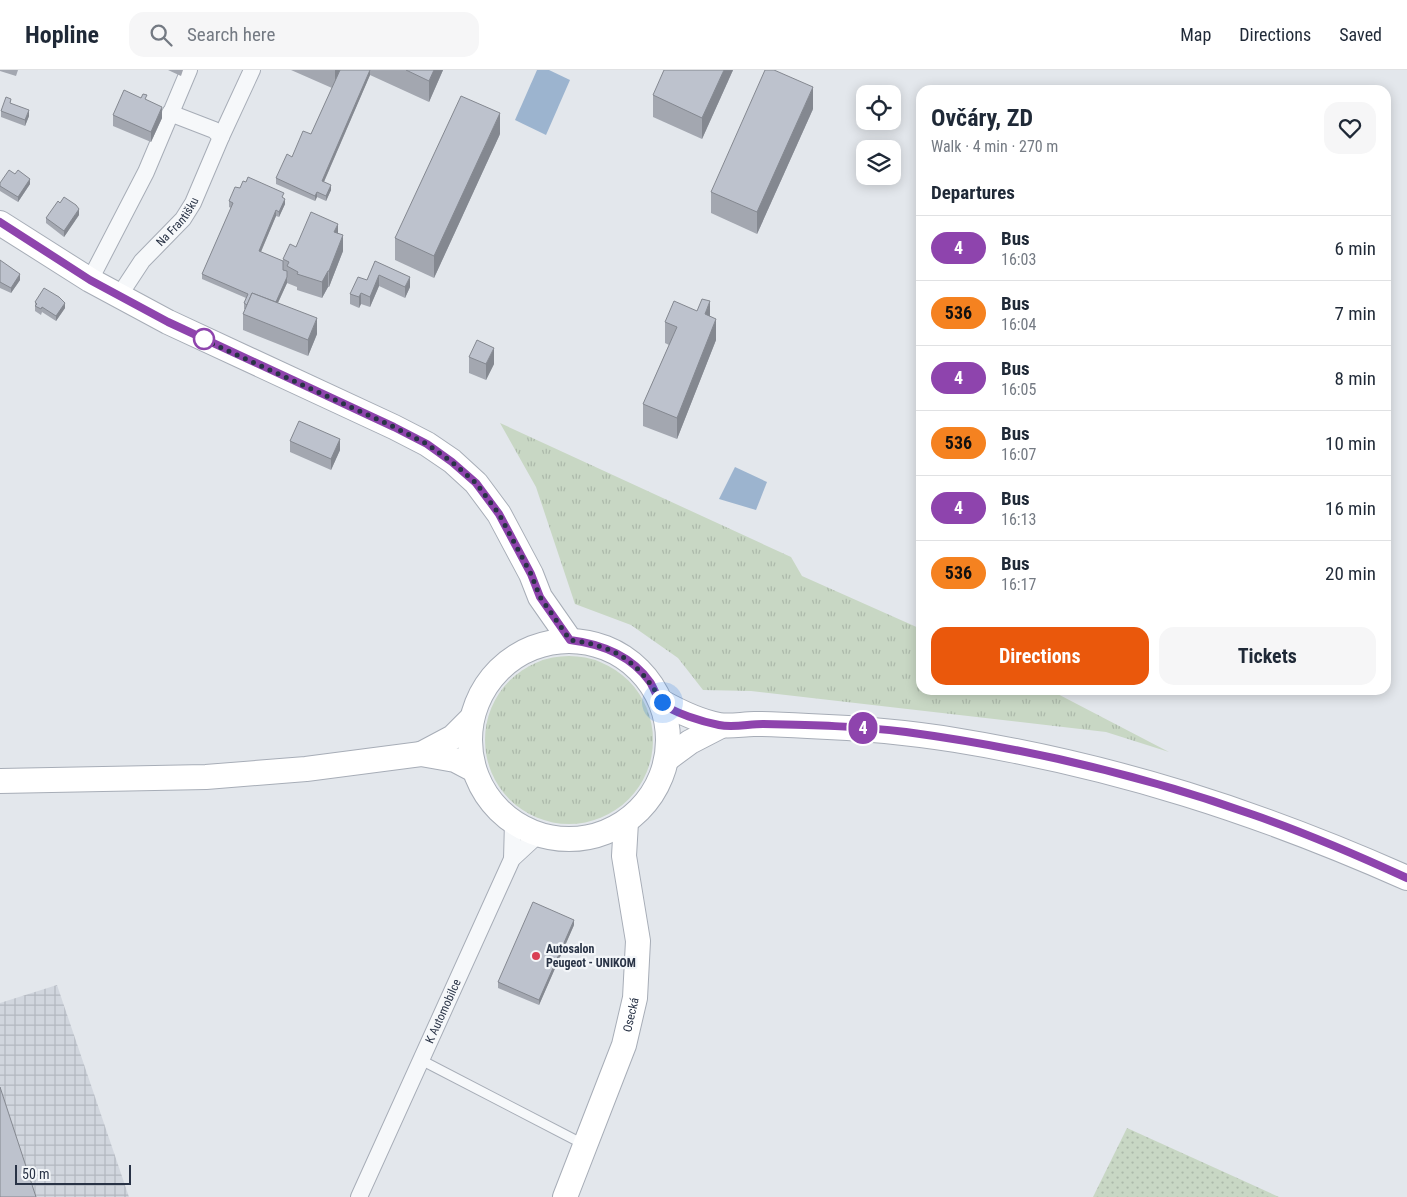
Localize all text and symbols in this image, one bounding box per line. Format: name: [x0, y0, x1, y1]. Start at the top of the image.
search box: [129, 12, 479, 57]
text: Hopline: [25, 21, 99, 49]
icon: search: [147, 21, 175, 49]
text: Search here: [187, 23, 275, 46]
text: Map: [1180, 24, 1211, 45]
text: Directions: [1239, 24, 1311, 45]
text: Saved: [1339, 24, 1382, 45]
map controls: [856, 85, 901, 185]
button: locate: [856, 85, 901, 130]
button: heart: [1324, 102, 1376, 154]
text: Ovčáry, ZD: [931, 104, 1033, 132]
text: Walk · 4 min · 270 m: [931, 137, 1058, 156]
button: layers: [856, 140, 901, 185]
text: Departures: [931, 181, 1015, 204]
street label: Na Františku: [153, 195, 202, 249]
text: Bus: [1001, 227, 1030, 250]
text: 4: [954, 237, 963, 258]
text: 6 min: [1334, 237, 1376, 260]
text: 16:03: [1001, 250, 1036, 269]
text: Bus: [1001, 292, 1030, 315]
text: 536: [945, 302, 972, 323]
text: 7 min: [1334, 302, 1376, 325]
text: 16:04: [1001, 315, 1036, 334]
unlabelled marker: [193, 328, 215, 350]
text: Bus: [1001, 357, 1030, 380]
text: 4: [954, 367, 963, 388]
text: 8 min: [1334, 367, 1376, 390]
text: 16:05: [1001, 380, 1036, 399]
text: Bus: [1001, 422, 1030, 445]
text: 536: [945, 432, 972, 453]
text: 10 min: [1325, 432, 1376, 455]
text: 16:07: [1001, 445, 1036, 464]
text: Bus: [1001, 487, 1030, 510]
text: 4: [954, 497, 963, 518]
text: 16 min: [1325, 497, 1376, 520]
text: 16:13: [1001, 510, 1036, 529]
text: Bus: [1001, 552, 1030, 575]
text: 536: [945, 562, 972, 583]
text: 20 min: [1325, 562, 1376, 585]
text: 16:17: [1001, 575, 1036, 594]
button: Directions: [931, 627, 1149, 685]
button: Tickets: [1159, 627, 1376, 685]
your location: [650, 690, 675, 715]
line badge: 4: [847, 712, 879, 744]
text: 4: [858, 717, 868, 738]
place label: Autosalon Peugeot - UNIKOM: [546, 942, 636, 970]
marker: Autosalon Peugeot - UNIKOM: [530, 950, 542, 962]
street label: K Automobilce: [422, 976, 464, 1046]
street label: Osecká: [620, 996, 642, 1034]
scale bar: [15, 1162, 131, 1185]
text: 50 m: [22, 1166, 50, 1182]

